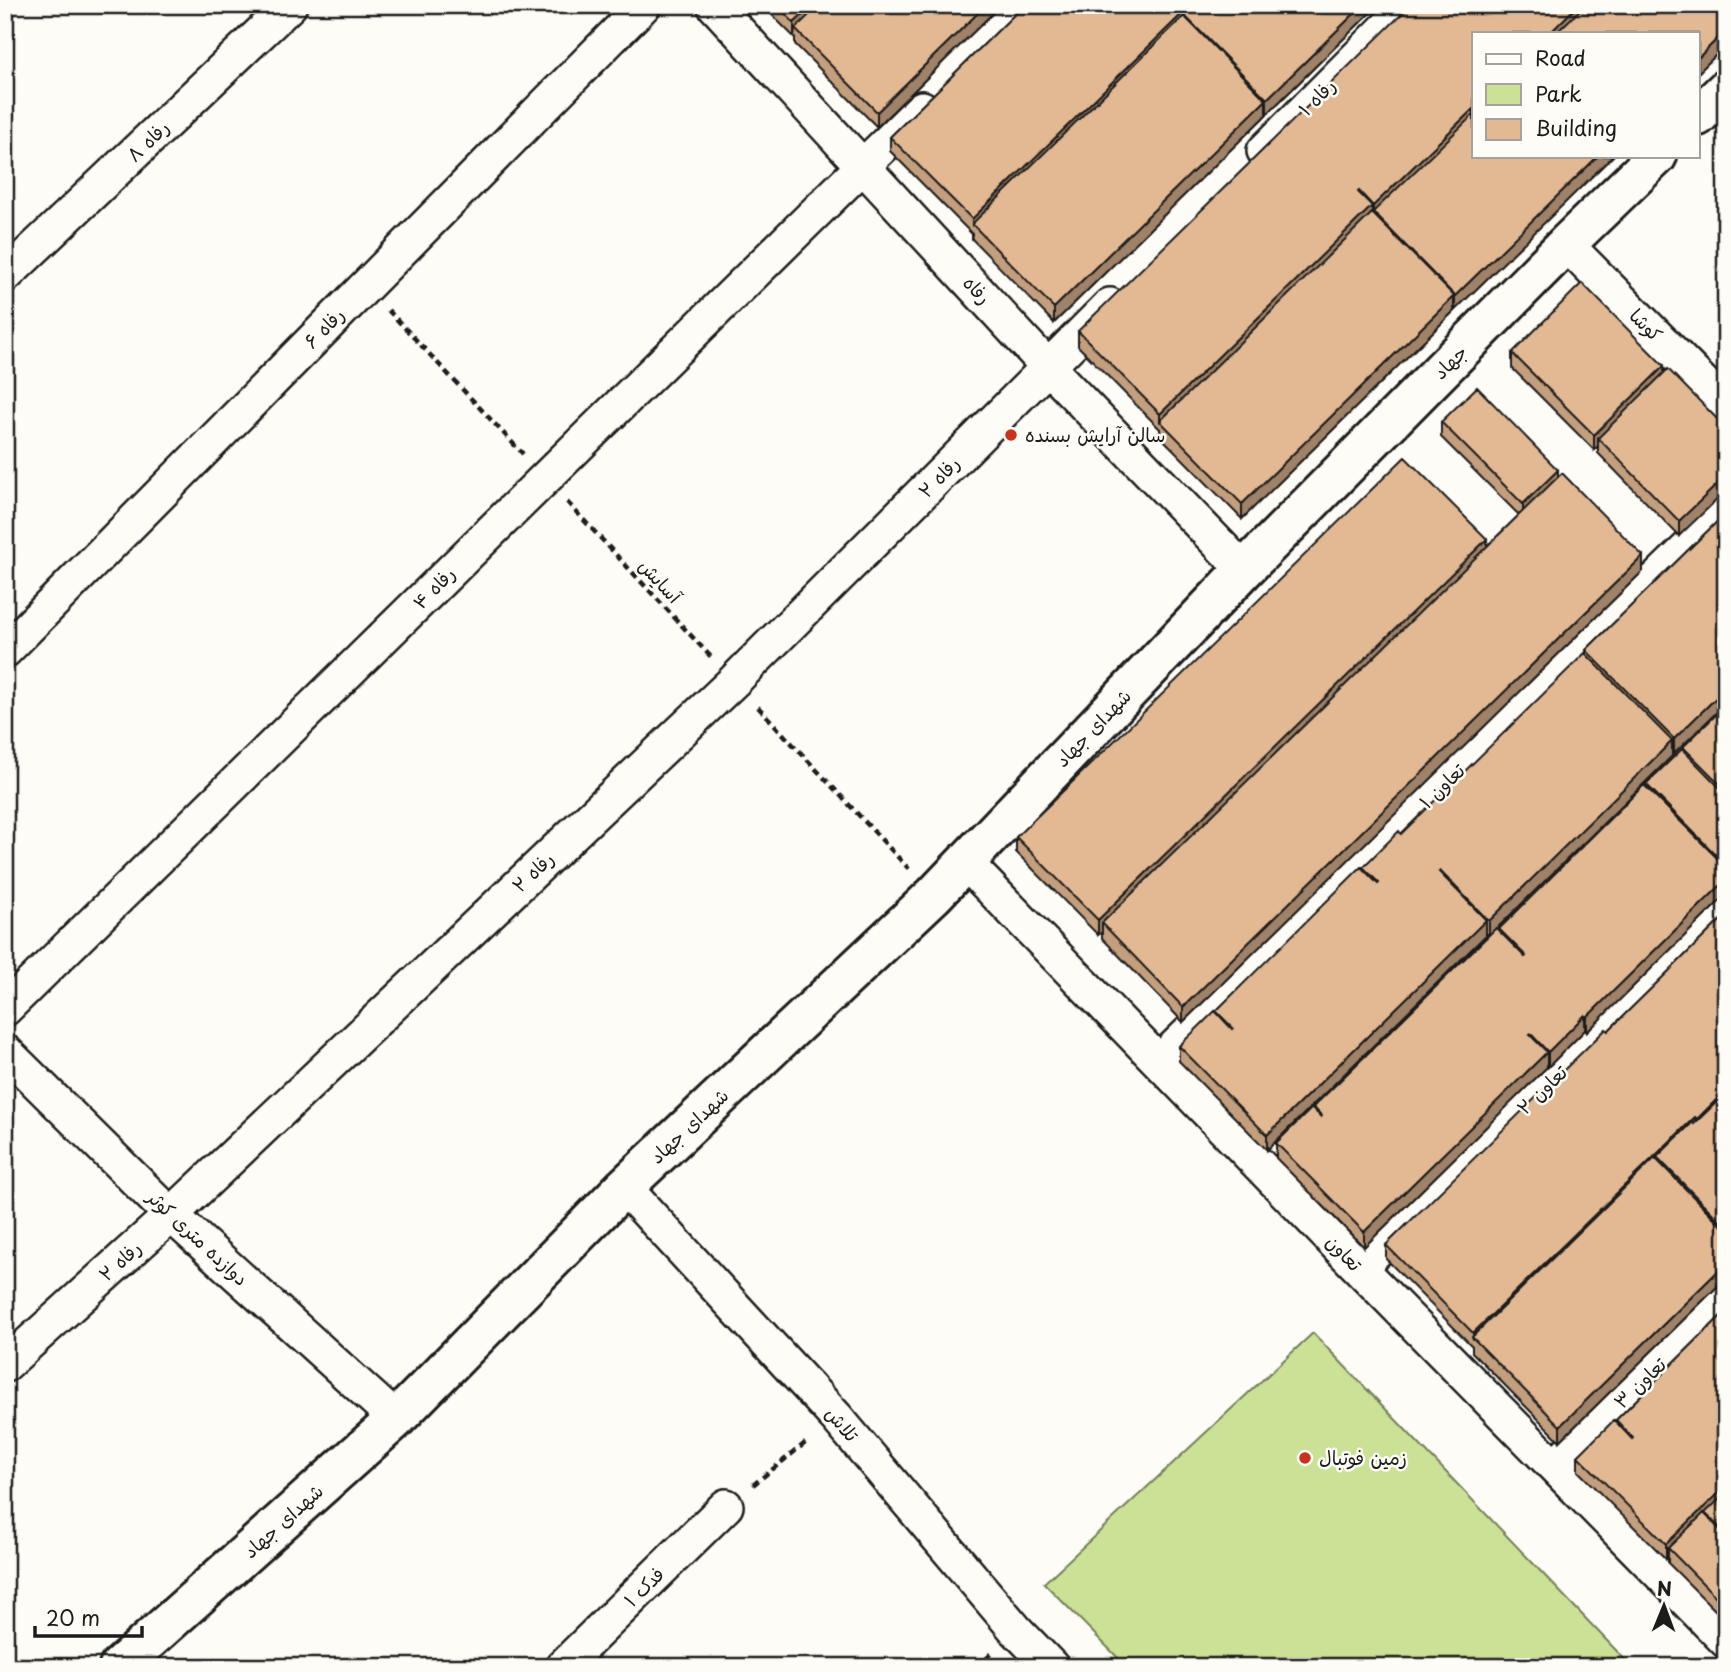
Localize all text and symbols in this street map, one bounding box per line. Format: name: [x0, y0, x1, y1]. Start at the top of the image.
legend: [1472, 32, 1700, 158]
text: Road: [1535, 41, 1586, 73]
street label: رفاه ۱: [1291, 71, 1341, 121]
text: Park: [1535, 77, 1582, 109]
text: Building: [1535, 111, 1617, 143]
street label: رفاه ۸: [120, 113, 175, 167]
street label: رفاه: [957, 269, 998, 310]
street label: رفاه ۶: [297, 301, 350, 354]
street label: کوشا: [1624, 301, 1670, 347]
street label: جهاد: [1426, 338, 1473, 385]
place label: سالن آرایش بسنده: [1025, 420, 1165, 448]
marker: سالن آرایش بسنده: [1003, 427, 1019, 443]
street label: رفاه ۲: [911, 449, 965, 503]
street label: آسایش: [633, 552, 690, 610]
street label: رفاه ۴: [406, 560, 461, 615]
street label: شهدای جهاد: [1048, 682, 1137, 773]
street label: تعاون ۱: [1412, 756, 1471, 814]
street label: رفاه ۲: [505, 844, 560, 898]
street label: تعاون ۲: [1510, 1058, 1573, 1120]
street label: شهدای جهاد: [642, 1081, 734, 1169]
street label: دوازده متری کوثر: [140, 1182, 255, 1292]
street label: تعاون: [1320, 1228, 1370, 1277]
street label: رفاه ۲: [92, 1233, 147, 1287]
street label: تعاون ۳: [1607, 1350, 1672, 1414]
street label: تلاش: [820, 1400, 866, 1447]
place label: زمین فوتبال: [1319, 1443, 1407, 1471]
marker: زمین فوتبال: [1297, 1450, 1313, 1466]
street label: شهدای جهاد: [236, 1477, 329, 1564]
street label: فدک ۱: [617, 1560, 670, 1613]
north arrow: [1630, 1570, 1700, 1640]
text: N: [1657, 1574, 1672, 1602]
scale bar: [35, 1595, 142, 1639]
text: 20 m: [46, 1601, 100, 1633]

